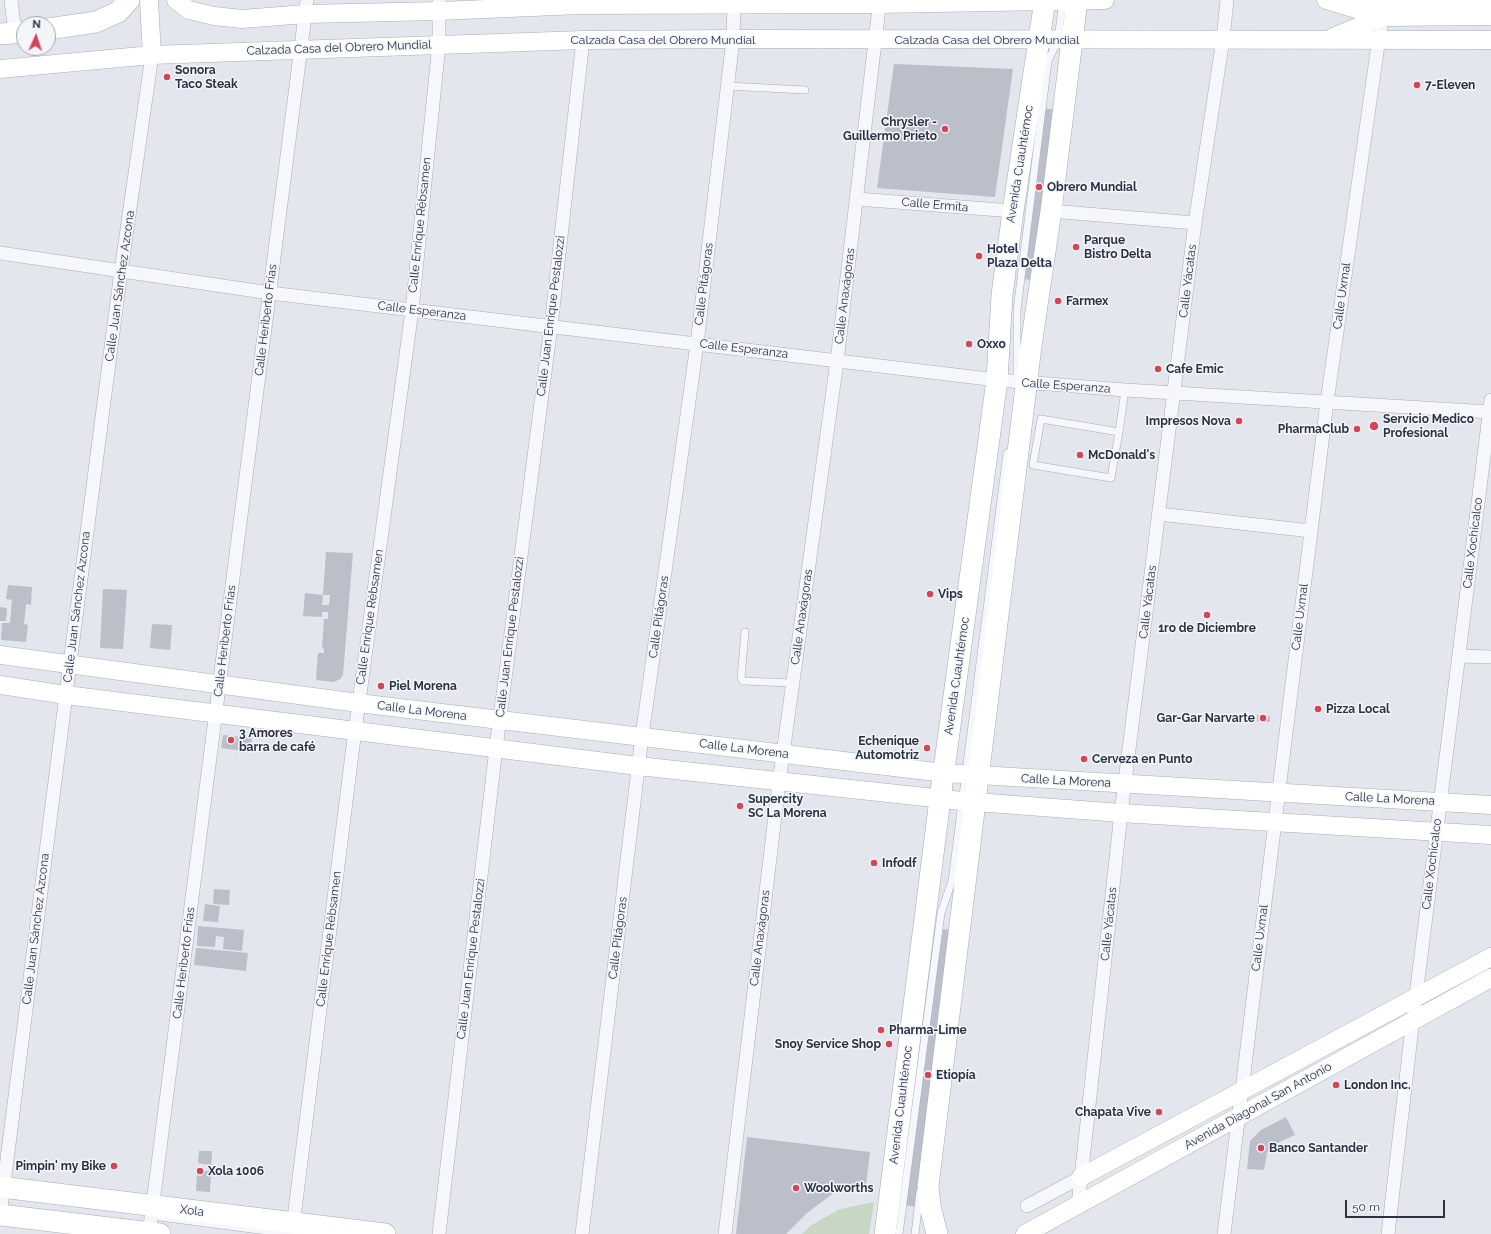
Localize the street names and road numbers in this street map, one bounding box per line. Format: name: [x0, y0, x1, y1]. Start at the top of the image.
street label: Calzada Casa del Obrero Mundial: [571, 33, 755, 47]
street label: Calzada Casa del Obrero Mundial: [895, 33, 1079, 47]
street label: Calzada Casa del Obrero Mundial: [246, 38, 432, 58]
street label: Avenida Cuauhtémoc: [1004, 104, 1036, 224]
street label: Calle Enrique Rébsamen: [406, 156, 434, 294]
street label: Calle Ermita: [901, 195, 969, 215]
street label: Calle Juan Sánchez Azcona: [102, 210, 138, 362]
street label: Calle Juan Enrique Pestalozzi: [534, 235, 568, 397]
street label: Calle Pitágoras: [692, 242, 716, 326]
street label: Calle Yácatas: [1176, 243, 1200, 319]
street label: Calle Anaxágoras: [832, 247, 858, 345]
street label: Calle Uxmal: [1330, 262, 1354, 330]
street label: Calle Heriberto Frías: [252, 263, 280, 377]
street label: Calle Esperanza: [377, 298, 467, 324]
street label: Calle Esperanza: [699, 336, 789, 362]
street label: Calle Esperanza: [1021, 376, 1111, 396]
street label: Calle Xochicalco: [1460, 496, 1486, 590]
street label: Calle Juan Sánchez Azcona: [61, 531, 93, 683]
street label: Calle Enrique Rébsamen: [353, 548, 387, 686]
street label: Calle Juan Enrique Pestalozzi: [493, 556, 527, 718]
street label: Calle Yácatas: [1136, 564, 1160, 640]
street label: Calle Anaxágoras: [788, 568, 816, 666]
street label: Calle Pitágoras: [646, 575, 672, 659]
street label: Calle Uxmal: [1289, 583, 1311, 651]
street label: Calle Heriberto Frías: [211, 584, 239, 698]
street label: Avenida Cuauhtémoc: [942, 616, 972, 736]
street label: Calle La Morena: [376, 698, 468, 724]
street label: Calle La Morena: [698, 736, 790, 762]
street label: Calle La Morena: [1021, 771, 1111, 791]
street label: Calle La Morena: [1345, 789, 1435, 809]
street label: Calle Xochicalco: [1419, 817, 1445, 911]
street label: Calle Juan Sánchez Azcona: [20, 853, 52, 1005]
street label: Calle Enrique Rébsamen: [314, 870, 344, 1008]
street label: Calle Juan Enrique Pestalozzi: [454, 878, 488, 1040]
street label: Calle Yácatas: [1098, 886, 1120, 962]
street label: Calle Anaxágoras: [747, 889, 773, 987]
street label: Calle Pitágoras: [606, 896, 630, 980]
street label: Calle Uxmal: [1249, 904, 1271, 972]
street label: Calle Heriberto Frías: [170, 906, 198, 1020]
street label: Avenida Cuauhtémoc: [887, 1045, 915, 1165]
street label: Avenida Diagonal San Antonio: [1182, 1059, 1334, 1153]
street label: Xola: [179, 1202, 205, 1220]

